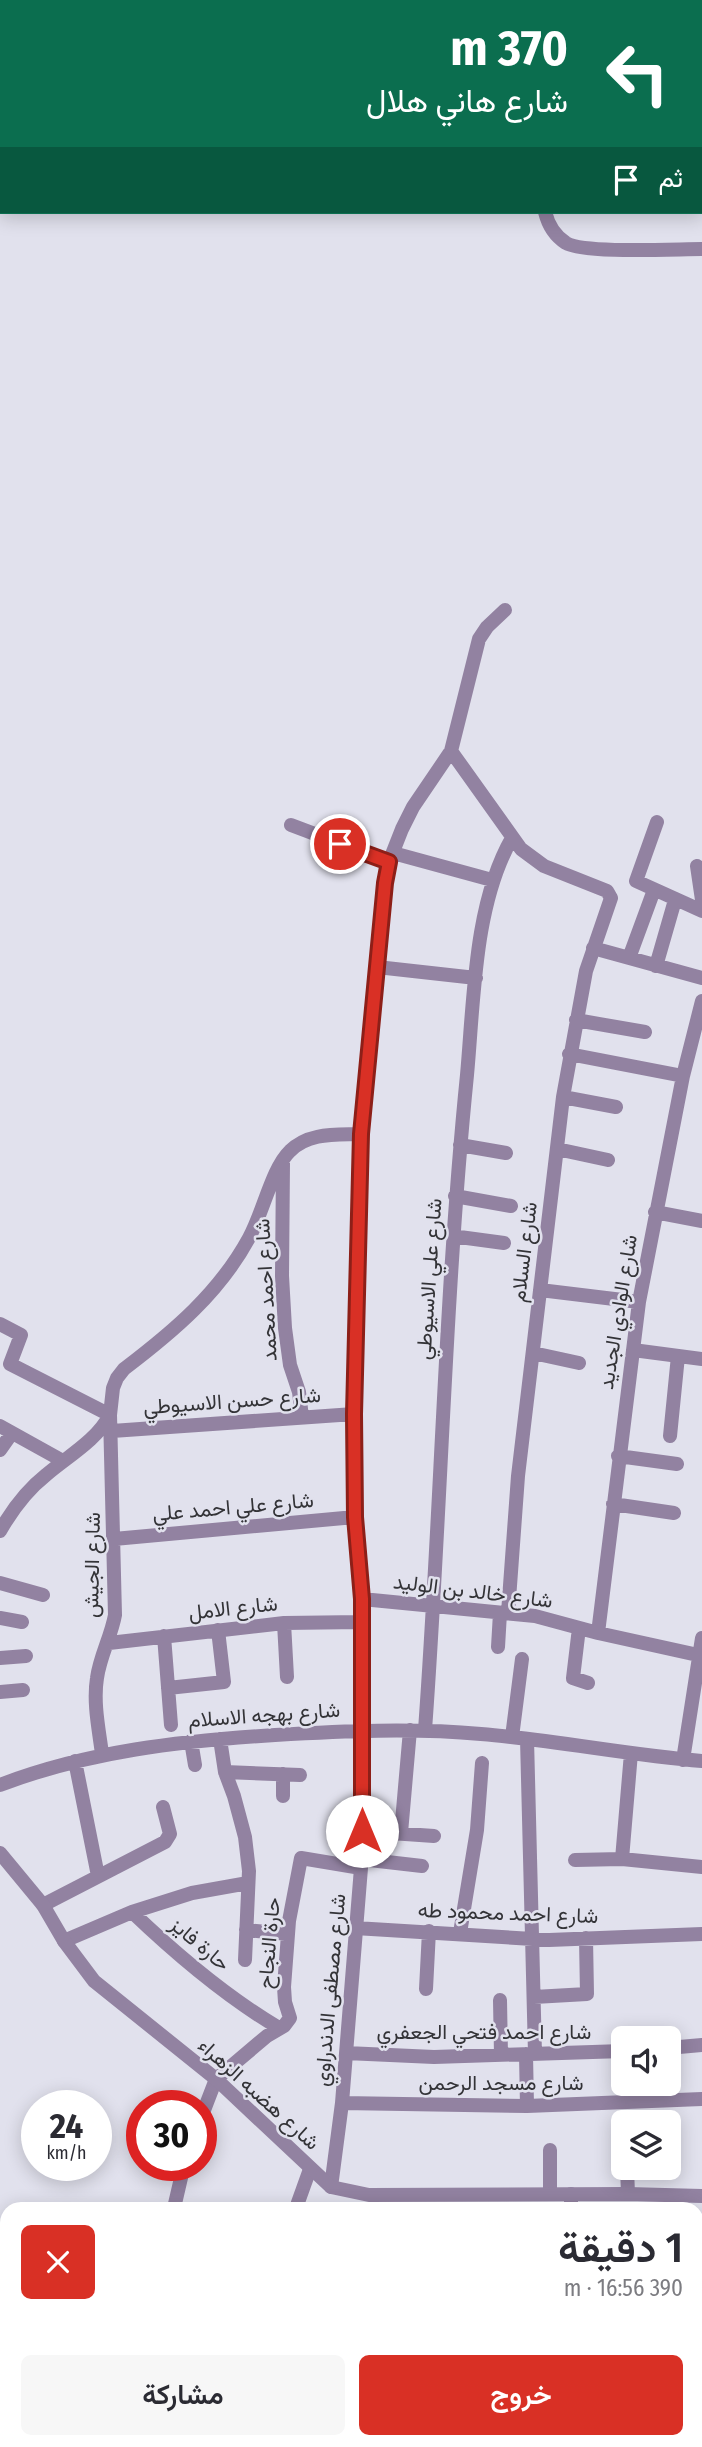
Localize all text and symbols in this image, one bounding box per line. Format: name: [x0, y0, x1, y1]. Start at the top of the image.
text: 370 m: [450, 19, 568, 78]
icon: left: [592, 28, 683, 119]
text: شارع هاني هلال: [366, 82, 568, 120]
icon: arrive: [607, 161, 645, 199]
text: ثم: [659, 163, 683, 194]
pin: [310, 814, 370, 874]
icon: arrive: [321, 825, 359, 863]
street label: شارع علي الاسيوطي: [410, 1197, 452, 1361]
street label: شارع السلام: [505, 1200, 544, 1304]
street label: شارع احمد محمد: [249, 1218, 284, 1362]
street label: شارع الوادي الجديد: [593, 1233, 647, 1392]
street label: شارع حسن الاسيوطي: [142, 1382, 322, 1424]
street label: شارع علي احمد علي: [151, 1487, 315, 1531]
street label: شارع الجيش: [78, 1512, 107, 1618]
street label: شارع خالد بن الوليد: [392, 1568, 554, 1615]
street label: شارع الامل: [187, 1590, 279, 1627]
street label: شارع بهجه الاسلام: [187, 1697, 341, 1734]
position arrow: [325, 1794, 399, 1868]
street label: شارع مصطفى الدندراوي: [309, 1892, 355, 2088]
street label: حارة النجاح: [252, 1896, 287, 1990]
street label: شارع احمد محمود طه: [417, 1897, 599, 1930]
street label: حارة فايز: [164, 1911, 235, 1977]
street label: شارع احمد فتحي الجعفري: [377, 2019, 591, 2049]
map controls: [611, 2026, 681, 2180]
button: sound: [611, 2026, 681, 2096]
street label: شارع هضبه الزهراء: [192, 2032, 325, 2156]
street label: شارع مسجد الرحمن: [418, 2070, 584, 2097]
speed limit sign: 30: [126, 2090, 217, 2181]
text: 24: [50, 2105, 83, 2147]
button: layers: [611, 2110, 681, 2180]
text: km/h: [46, 2142, 87, 2164]
text: 1 دقيقة: [558, 2223, 683, 2273]
button: close: [21, 2225, 95, 2299]
text: 390 m · 16:56: [564, 2274, 683, 2302]
button: مشاركة: [21, 2355, 345, 2435]
button: خروج: [359, 2355, 683, 2435]

